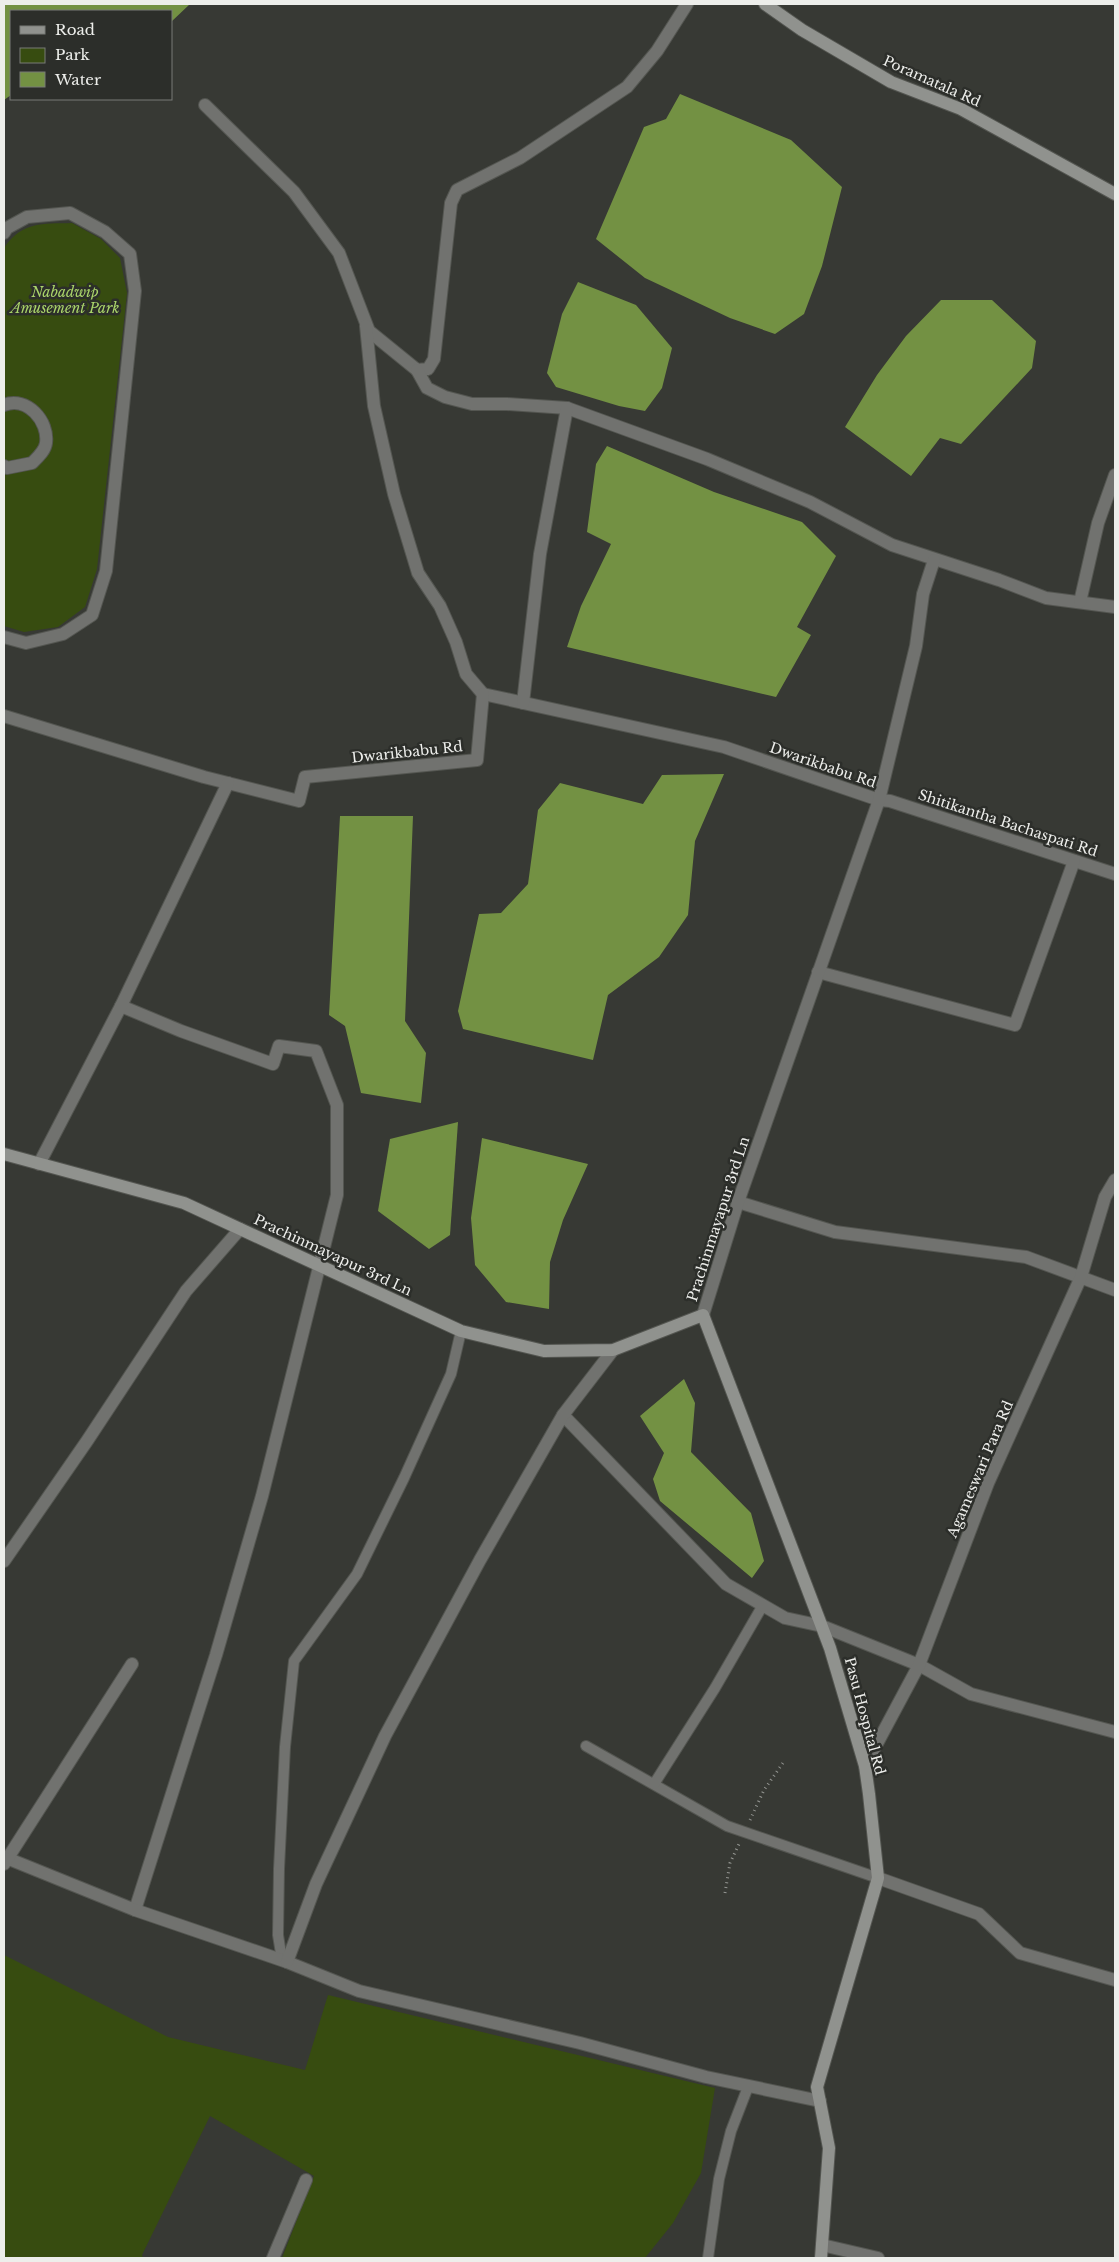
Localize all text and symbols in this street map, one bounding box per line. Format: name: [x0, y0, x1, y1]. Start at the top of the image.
legend: [10, 10, 172, 100]
text: Road: [55, 20, 95, 39]
text: Park: [55, 45, 91, 64]
street label: Poramatala Rd: [880, 51, 984, 111]
text: Water: [54, 70, 102, 89]
park label: Nabadwip Amusement Park: [9, 283, 119, 317]
street label: Dwarikbabu Rd: [350, 737, 464, 767]
street label: Dwarikbabu Rd: [767, 738, 879, 792]
street label: Shitikantha Bachaspati Rd: [916, 785, 1100, 861]
street label: Prachinmayapur 3rd Ln: [683, 1134, 753, 1304]
street label: Prachinmayapur 3rd Ln: [251, 1210, 415, 1300]
street label: Agameswari Para Rd: [943, 1397, 1017, 1541]
street label: Pasu Hospital Rd: [841, 1655, 890, 1777]

